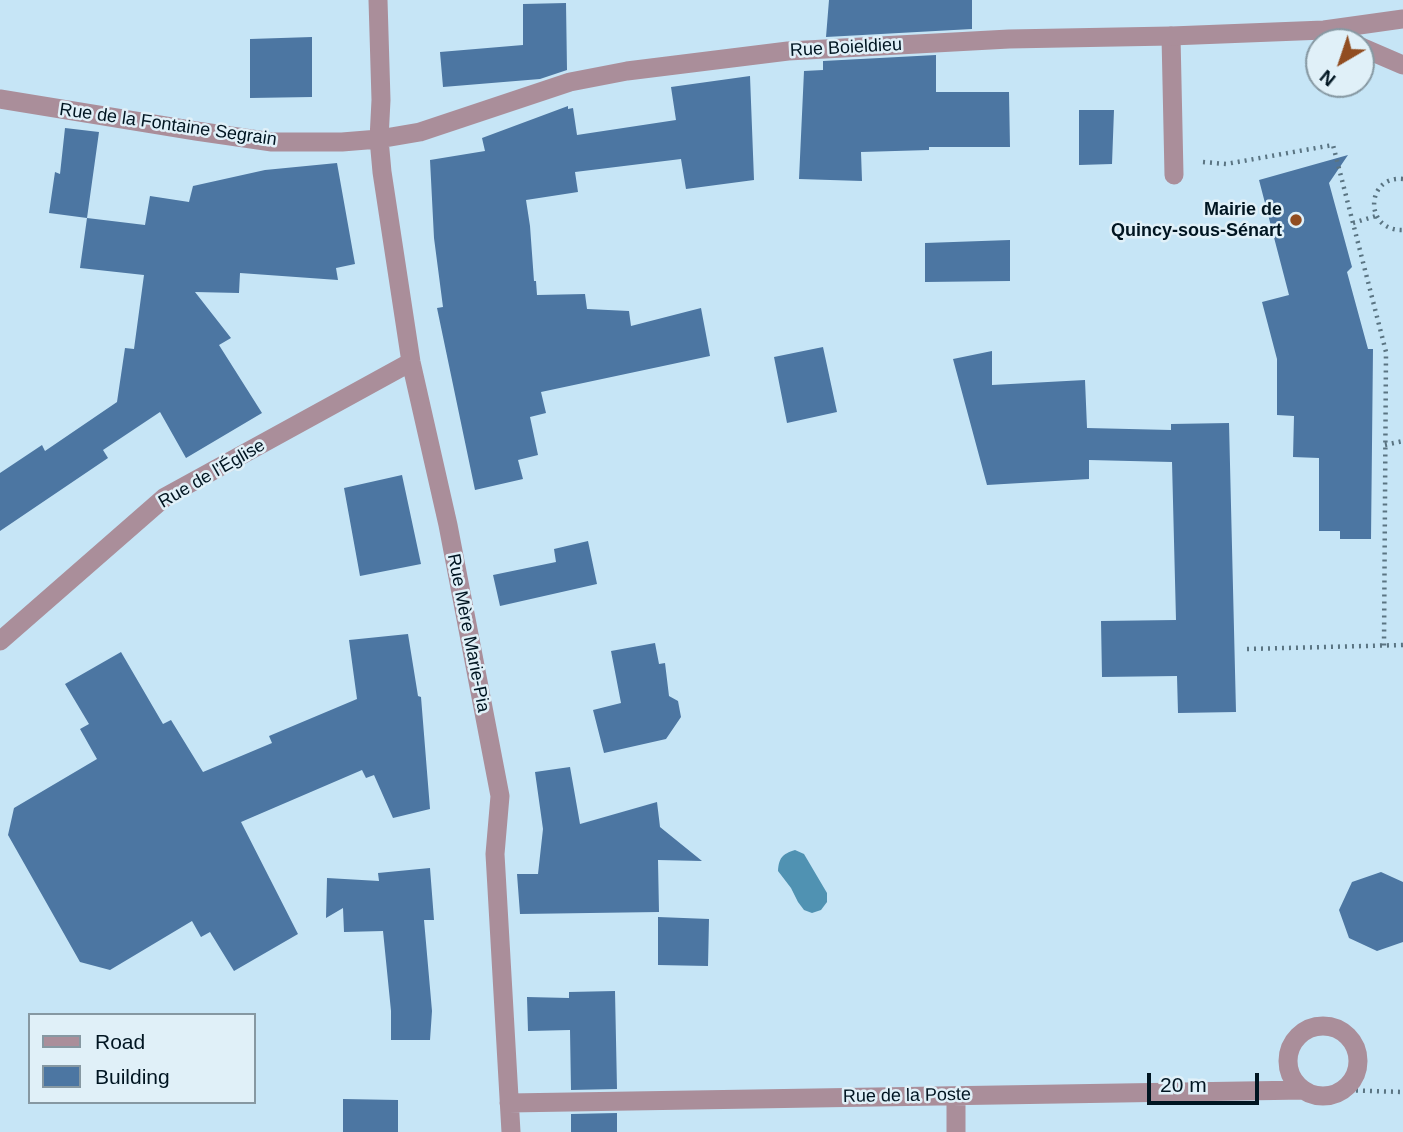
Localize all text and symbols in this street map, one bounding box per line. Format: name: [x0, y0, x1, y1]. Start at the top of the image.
north arrow: [1305, 28, 1375, 98]
street label: Rue Boieldieu: [789, 34, 903, 62]
text: N: [1316, 66, 1340, 91]
street label: Rue de la Fontaine Segrain: [58, 99, 278, 151]
place label: Mairie de Quincy-sous-Sénart: [1111, 199, 1282, 242]
marker: Mairie de Quincy-sous-Sénart: [1288, 212, 1304, 228]
street label: Rue de l'Église: [155, 435, 269, 513]
street label: Rue Mère Marie-Pia: [442, 552, 494, 714]
legend: [28, 1013, 256, 1104]
text: Road: [95, 1030, 145, 1053]
scale bar: [1151, 1058, 1263, 1102]
text: Building: [95, 1065, 170, 1088]
text: 20 m: [1160, 1073, 1207, 1096]
street label: Rue de la Poste: [843, 1084, 971, 1108]

